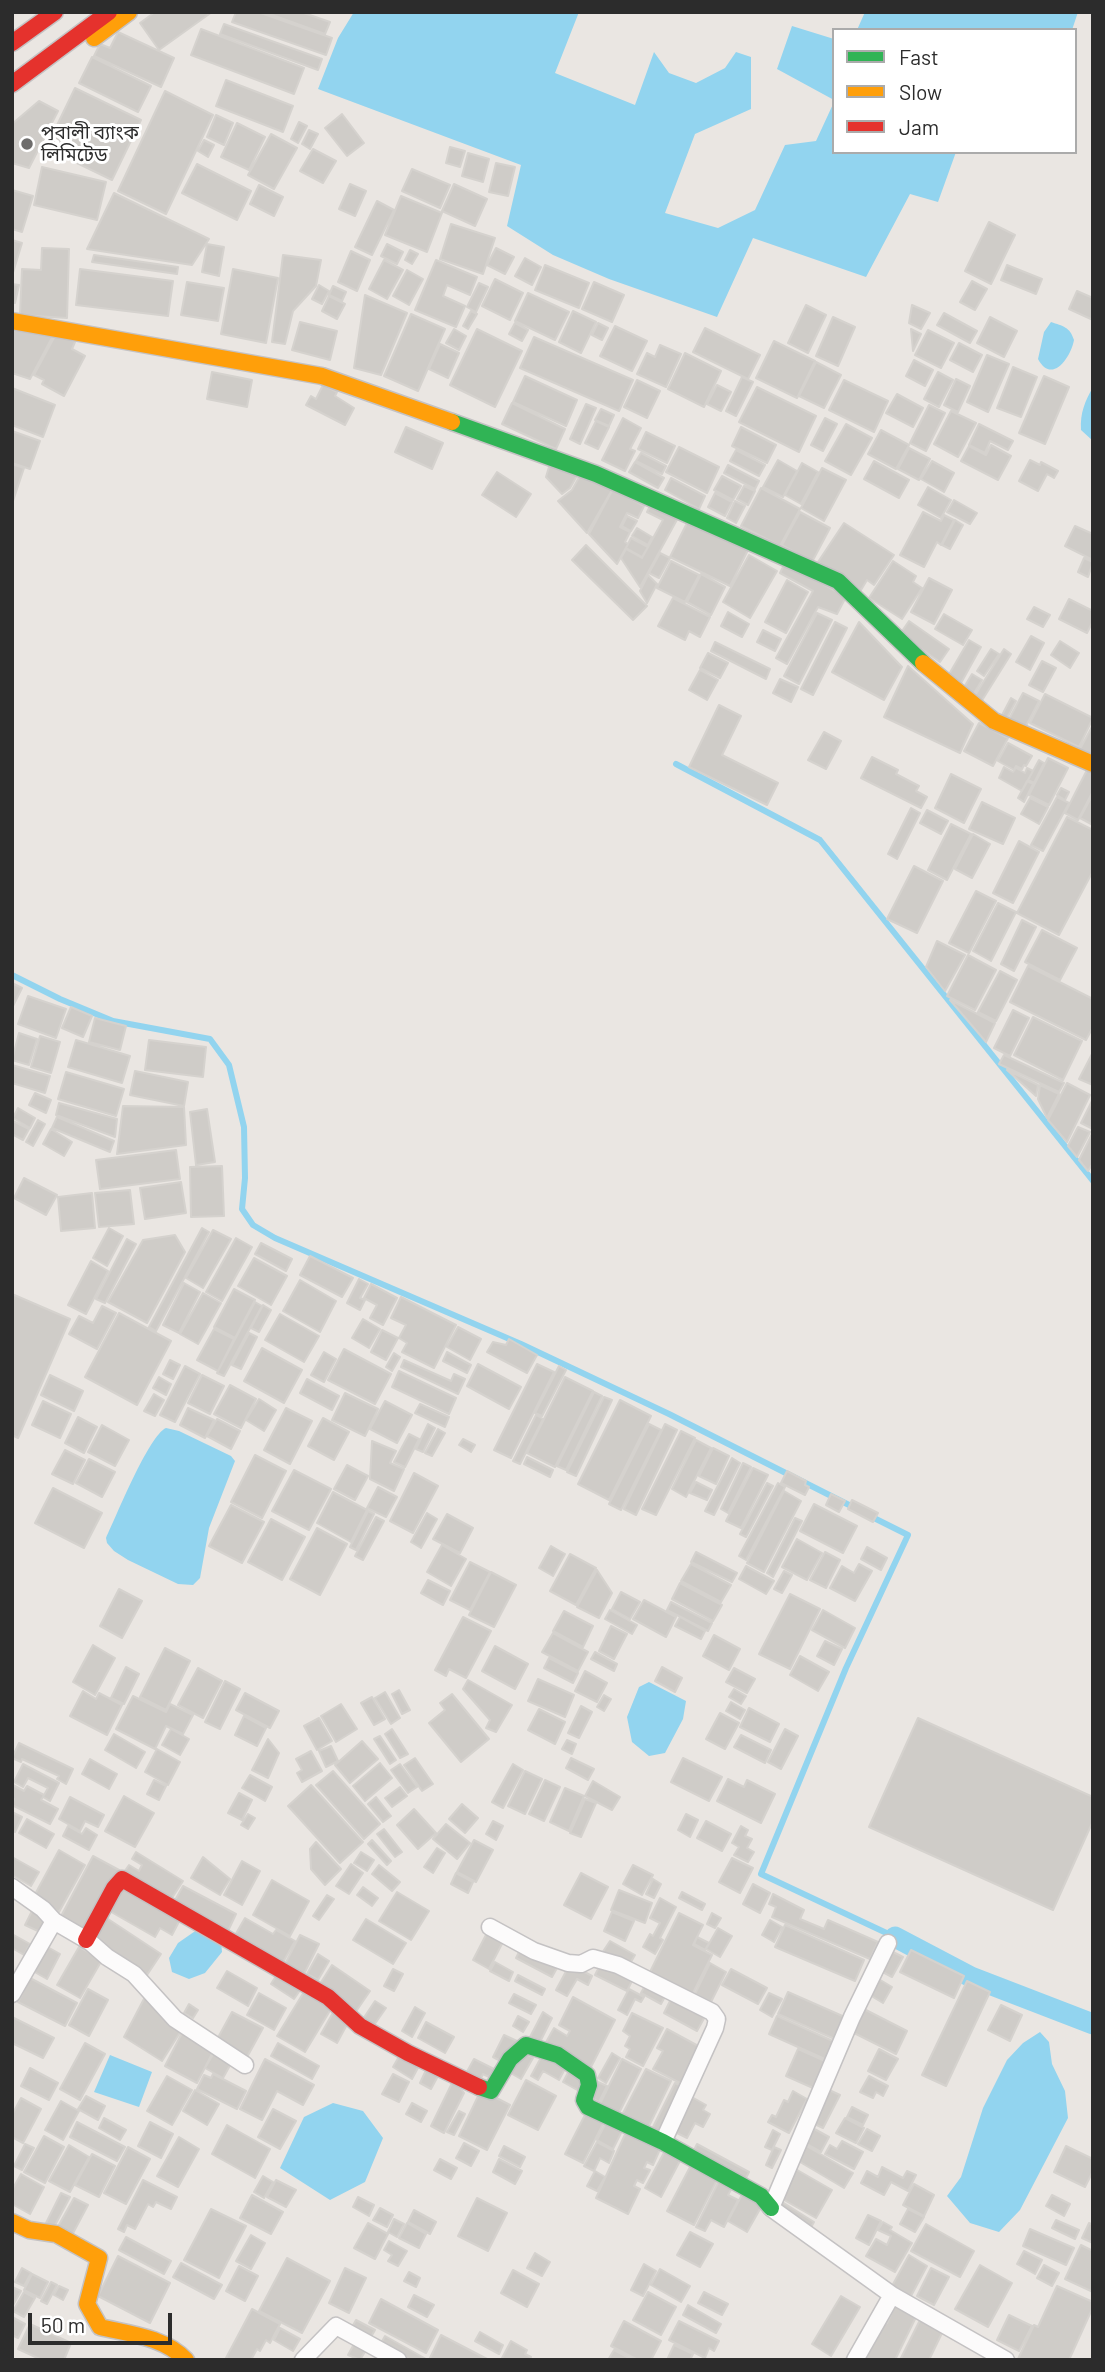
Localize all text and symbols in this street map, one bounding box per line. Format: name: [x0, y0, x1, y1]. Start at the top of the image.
legend: [832, 28, 1077, 154]
text: Fast: [899, 44, 939, 69]
text: Slow: [899, 79, 942, 104]
text: Jam: [899, 114, 939, 139]
place label: পূবালী ব্যাংক লিমিটেড: [41, 122, 139, 166]
marker: পূবালী ব্যাংক লিমিটেড: [19, 136, 35, 152]
scale bar: [32, 2298, 175, 2342]
text: 50 m: [41, 2312, 85, 2337]

